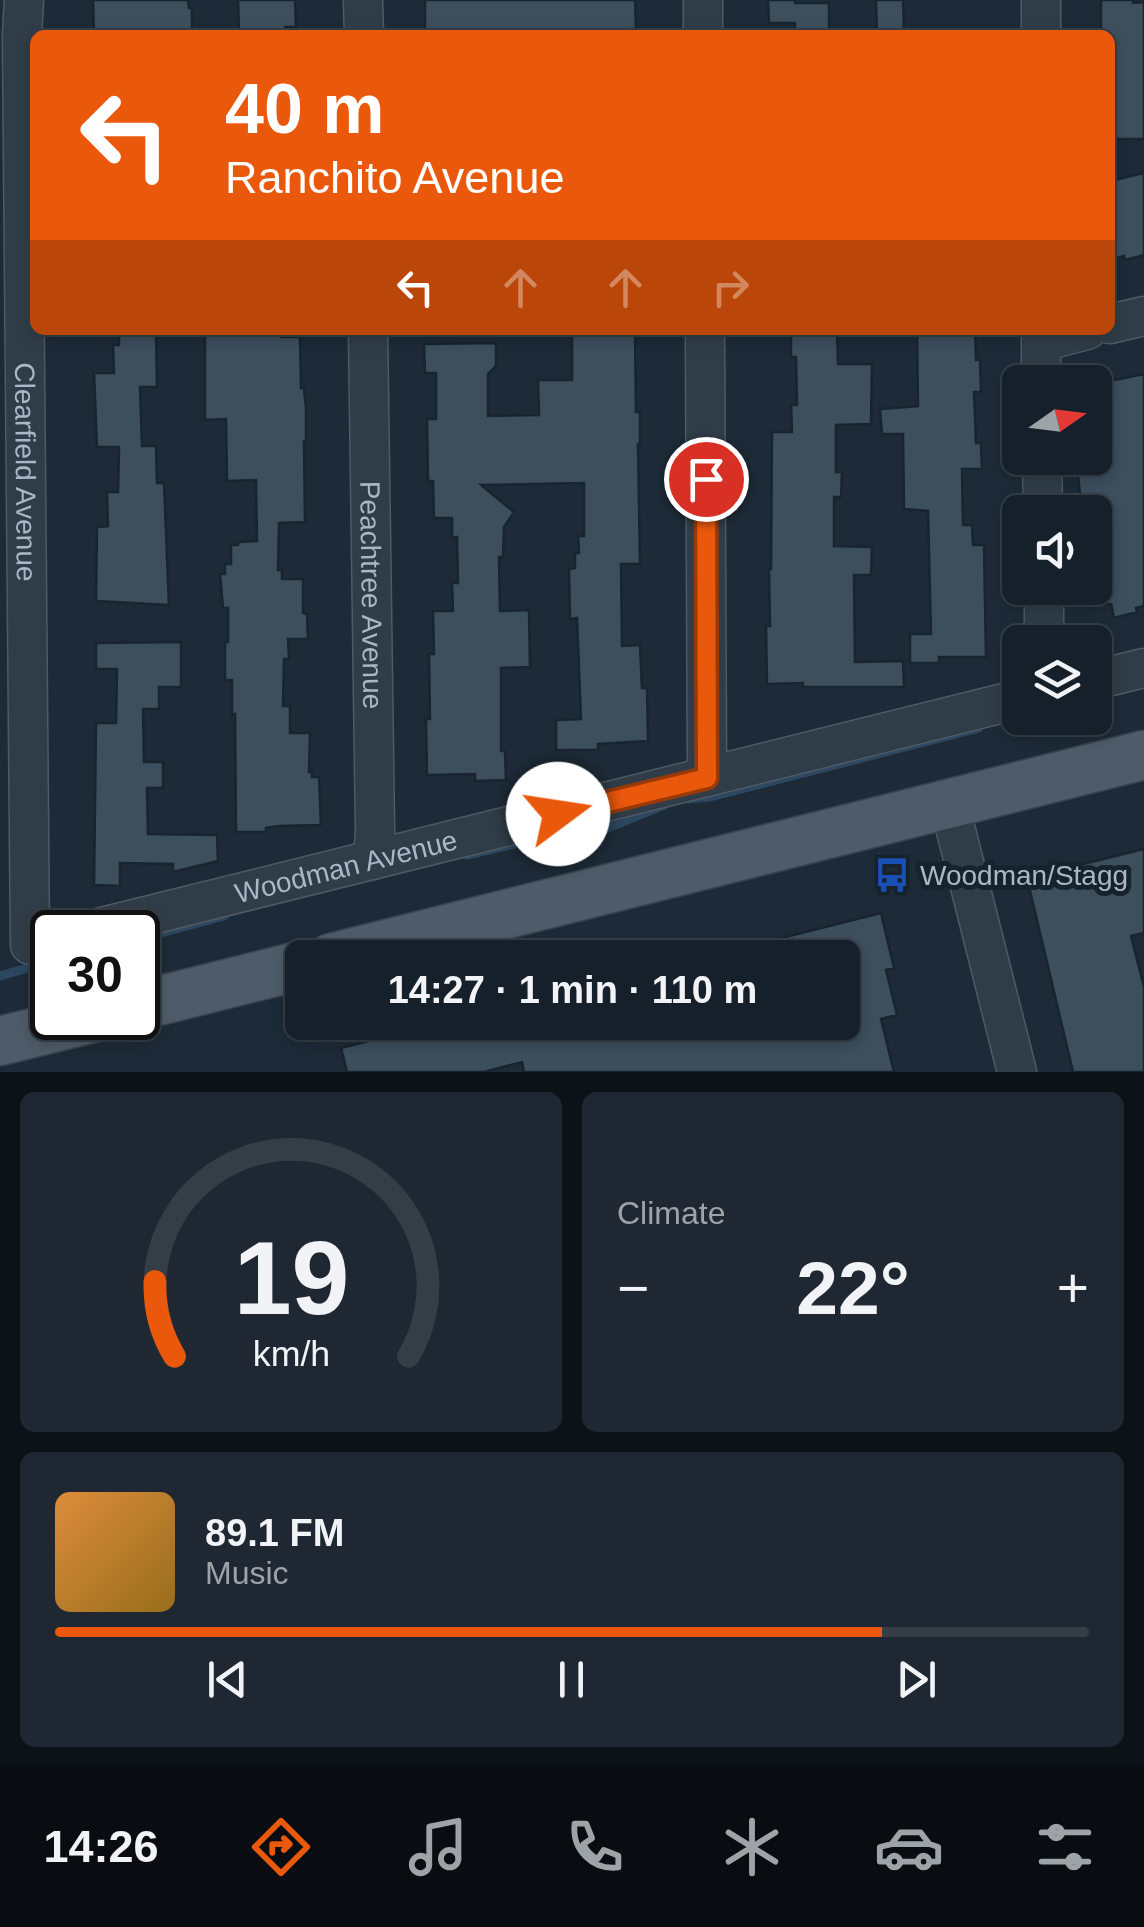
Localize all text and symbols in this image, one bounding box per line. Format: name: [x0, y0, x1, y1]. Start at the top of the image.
icon: left: [60, 70, 190, 200]
text: 40 m: [225, 70, 385, 148]
text: Ranchito Avenue: [225, 152, 564, 203]
icon: left: [388, 260, 443, 315]
icon: ahead: [493, 260, 548, 315]
icon: ahead: [598, 260, 653, 315]
icon: right: [703, 260, 758, 315]
street label: Clearfield Avenue: [9, 362, 42, 582]
north arrow: [1002, 365, 1112, 475]
map controls: [1002, 365, 1112, 735]
pin: [664, 437, 749, 522]
icon: arrive: [679, 452, 734, 507]
street label: Peachtree Avenue: [355, 481, 389, 709]
button: sound: [1002, 495, 1112, 605]
button: layers: [1002, 625, 1112, 735]
position arrow: [506, 762, 610, 866]
street label: Woodman Avenue: [232, 824, 460, 909]
bus stop icon: Woodman/Stagg: [873, 856, 911, 894]
place label: Woodman/Stagg: [920, 860, 1128, 891]
speed limit sign: 30: [30, 910, 160, 1040]
text: 14:27 · 1 min · 110 m: [388, 969, 757, 1011]
text: Climate: [617, 1195, 725, 1231]
text: 19: [233, 1220, 349, 1336]
text: 22°: [796, 1246, 910, 1330]
text: −: [617, 1257, 649, 1319]
text: +: [1057, 1257, 1089, 1319]
text: km/h: [252, 1334, 330, 1374]
text: 89.1 FM: [205, 1512, 344, 1554]
text: Music: [205, 1555, 289, 1591]
icon: previous: [200, 1652, 255, 1707]
icon: pause: [544, 1652, 599, 1707]
icon: next: [889, 1652, 944, 1707]
icon: directions: [246, 1812, 316, 1882]
icon: music: [403, 1812, 473, 1882]
icon: phone: [560, 1812, 630, 1882]
icon: climate: [717, 1812, 787, 1882]
icon: car: [874, 1812, 944, 1882]
icon: filters: [1030, 1812, 1100, 1882]
text: 14:26: [43, 1821, 159, 1872]

